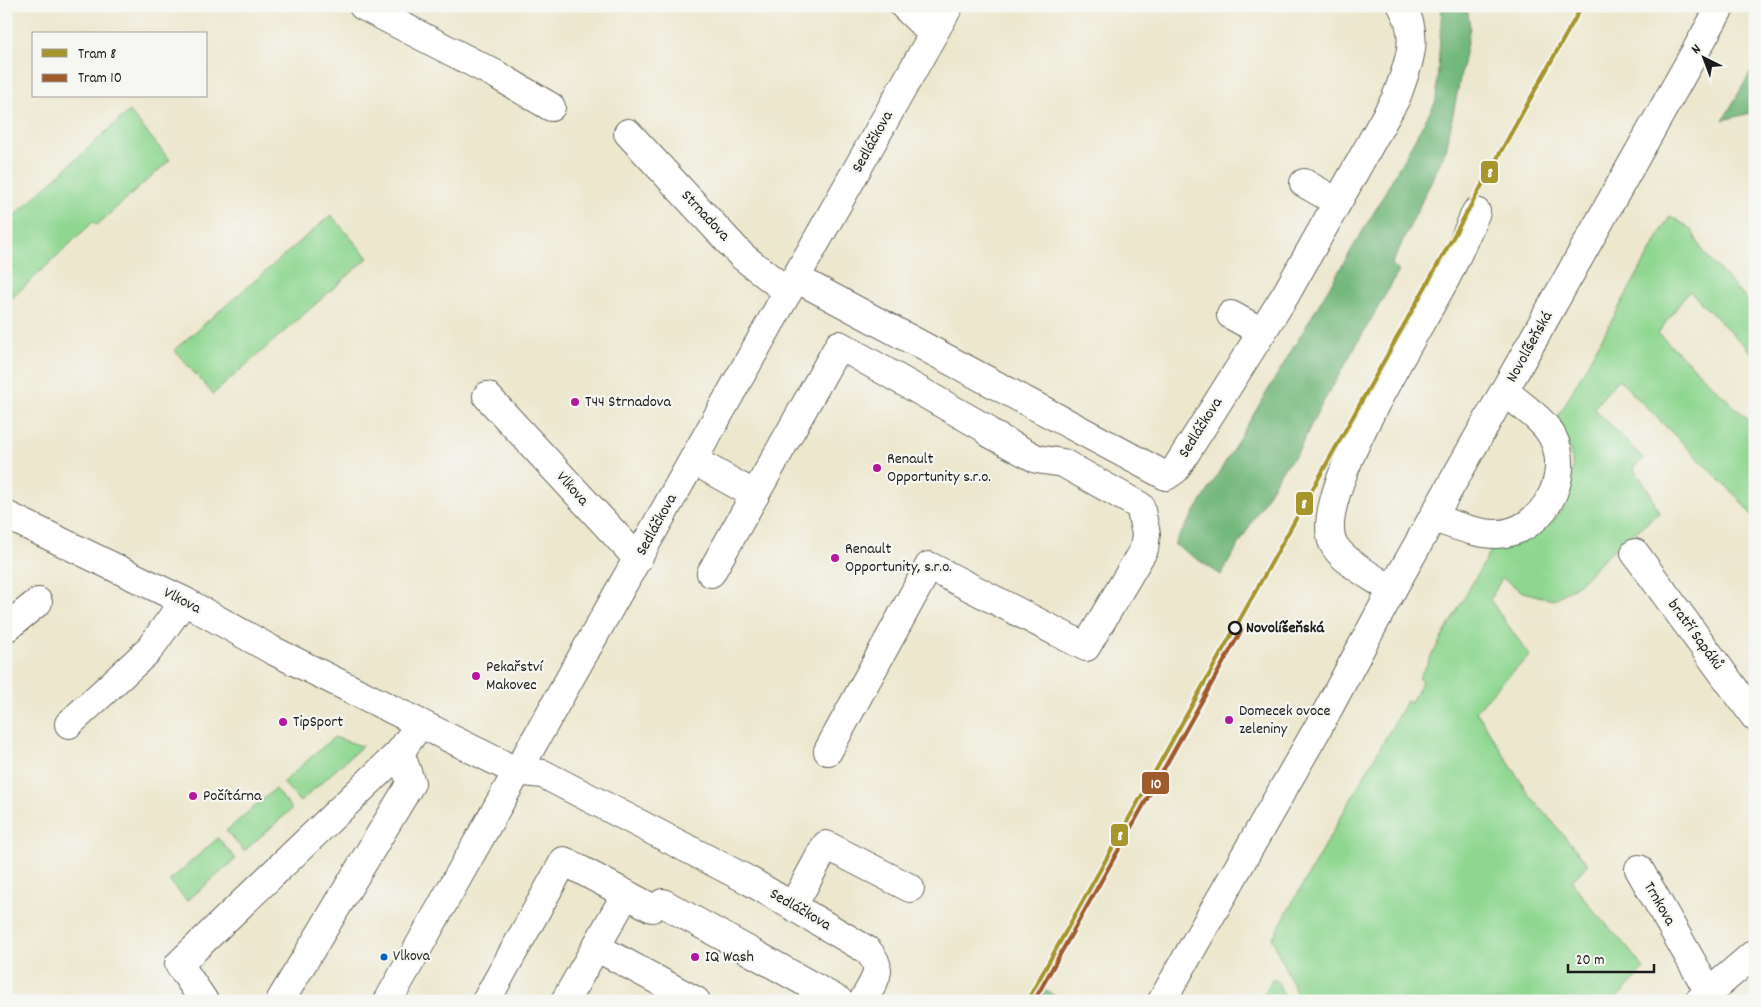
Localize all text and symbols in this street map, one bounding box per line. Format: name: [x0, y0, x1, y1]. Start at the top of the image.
legend: [32, 32, 208, 98]
north arrow: [1678, 32, 1728, 82]
text: N: [1687, 40, 1706, 60]
text: Tram 8: [78, 44, 116, 66]
text: Tram 10: [78, 68, 122, 90]
street label: Sedláčkova: [847, 106, 900, 177]
line badge: 8: [1480, 160, 1499, 184]
text: 8: [1487, 164, 1493, 184]
street label: Strnadova: [675, 185, 735, 247]
street label: Novolíšeňská: [1501, 307, 1559, 387]
place label: T44 Strnadova: [585, 391, 671, 414]
street label: Sedláčkova: [1173, 393, 1229, 463]
marker: T44 Strnadova: [569, 396, 581, 408]
place label: Renault Opportunity s.r.o.: [887, 448, 991, 489]
marker: Renault Opportunity s.r.o.: [871, 462, 883, 474]
street label: Vlkova: [550, 467, 594, 512]
street label: Sedláčkova: [631, 489, 684, 560]
line badge: 8: [1295, 491, 1314, 516]
text: 8: [1301, 495, 1307, 515]
place label: Renault Opportunity, s.r.o.: [845, 538, 952, 579]
marker: Renault Opportunity, s.r.o.: [829, 552, 841, 564]
street label: Vlkova: [159, 582, 205, 620]
street label: bratří Sapáků: [1662, 595, 1729, 675]
place label: Novolíšeňská: [1246, 617, 1325, 640]
marker: Novolíšeňská: [1228, 621, 1242, 635]
place label: Pekařství Makovec: [486, 656, 544, 697]
marker: Pekařství Makovec: [470, 670, 482, 682]
place label: Domecek ovoce zeleniny: [1239, 700, 1331, 741]
place label: TipSport: [293, 711, 343, 734]
marker: Domecek ovoce zeleniny: [1223, 714, 1235, 726]
marker: TipSport: [277, 716, 289, 728]
line badge: 10: [1141, 771, 1170, 795]
text: 10: [1151, 775, 1161, 795]
place label: Počítárna: [203, 785, 262, 808]
marker: Počítárna: [187, 790, 199, 802]
line badge: 8: [1110, 823, 1129, 847]
text: 8: [1117, 827, 1123, 847]
street label: Trnkova: [1637, 878, 1681, 931]
street label: Sedláčkova: [765, 883, 835, 937]
scale bar: [1568, 942, 1655, 974]
place label: Vlkova: [393, 946, 431, 968]
place label: IQ Wash: [705, 946, 754, 969]
text: 20 m: [1576, 950, 1604, 972]
marker: IQ Wash: [689, 951, 701, 963]
marker: Vlkova: [379, 952, 389, 962]

